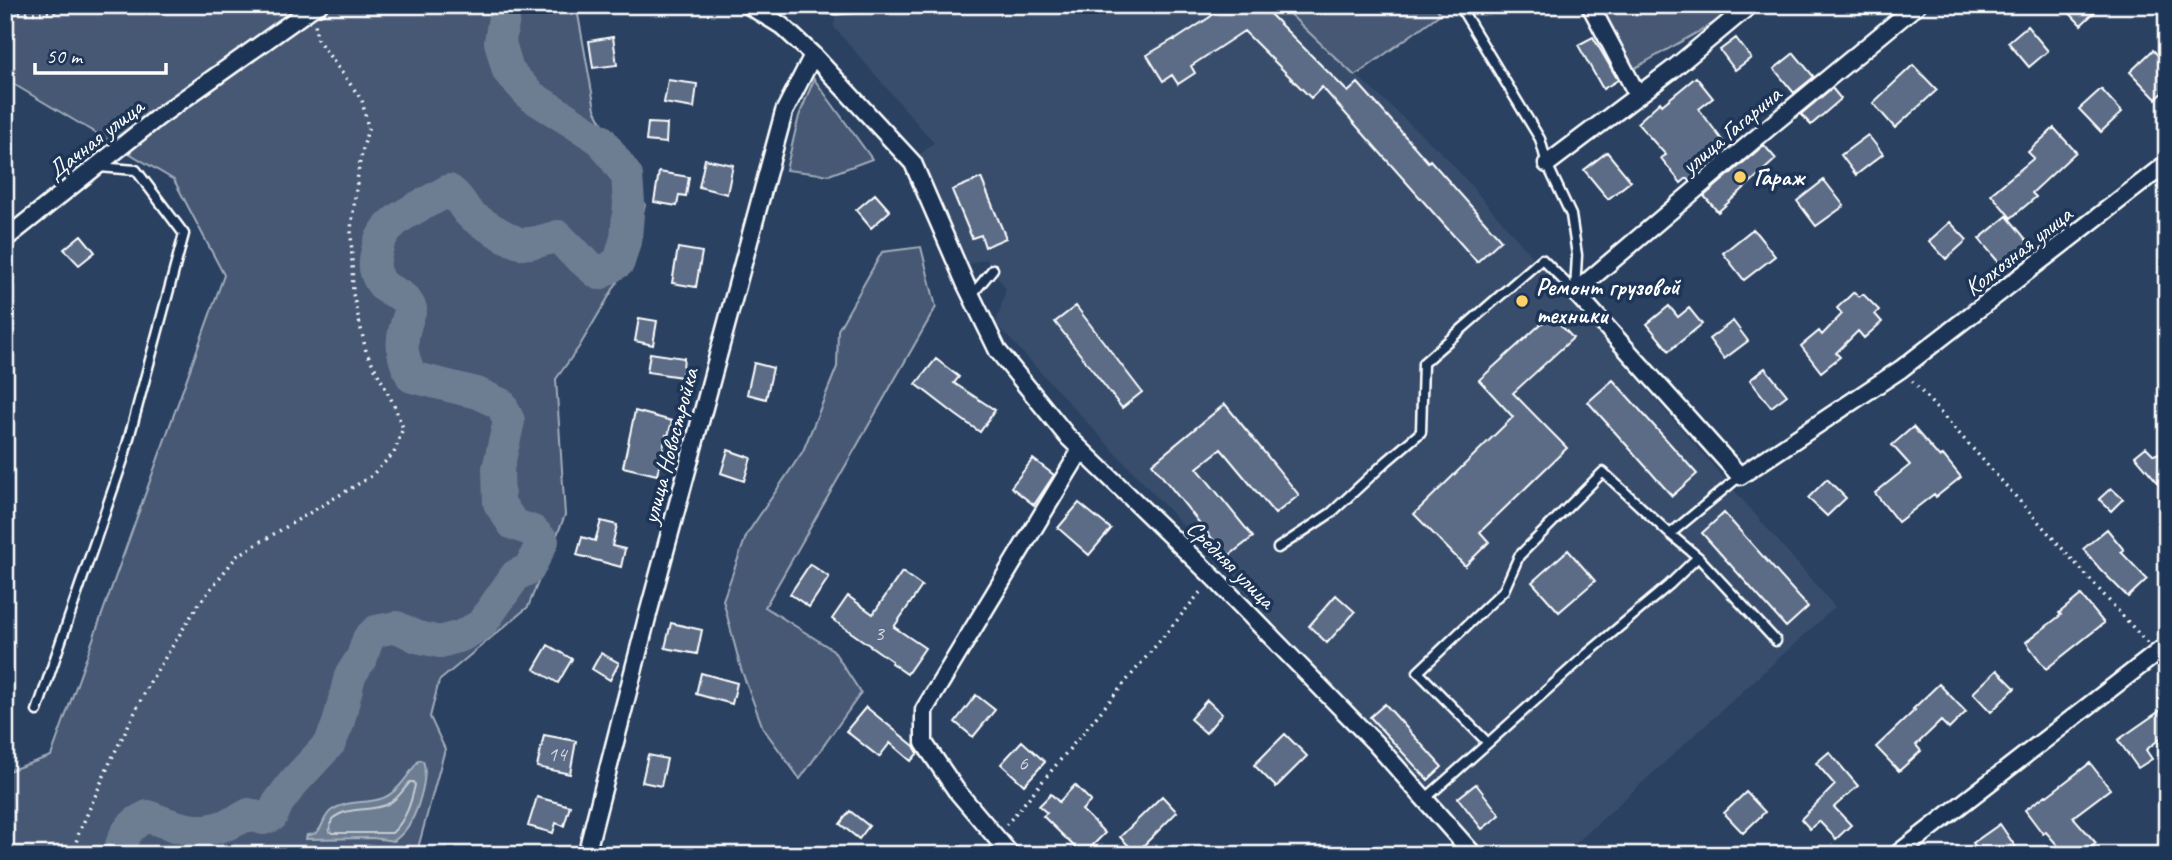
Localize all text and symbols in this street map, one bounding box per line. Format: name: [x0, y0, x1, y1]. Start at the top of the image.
scale bar: [35, 32, 166, 76]
text: 50 m: [46, 43, 84, 69]
street label: улица Гагарина: [1673, 78, 1788, 182]
street label: Дачная улица: [41, 91, 151, 186]
place label: Гараж: [1754, 162, 1807, 192]
marker: Гараж: [1732, 169, 1748, 185]
street label: Колхозная улица: [1958, 199, 2079, 302]
place label: Ремонт грузовой техники: [1536, 272, 1681, 330]
marker: Ремонт грузовой техники: [1514, 293, 1530, 309]
street label: улица Новостройка: [634, 363, 706, 529]
street label: Средняя улица: [1180, 513, 1283, 616]
house number: 3: [874, 620, 885, 646]
house number: 14: [548, 741, 569, 767]
house number: 6: [1018, 750, 1028, 776]

